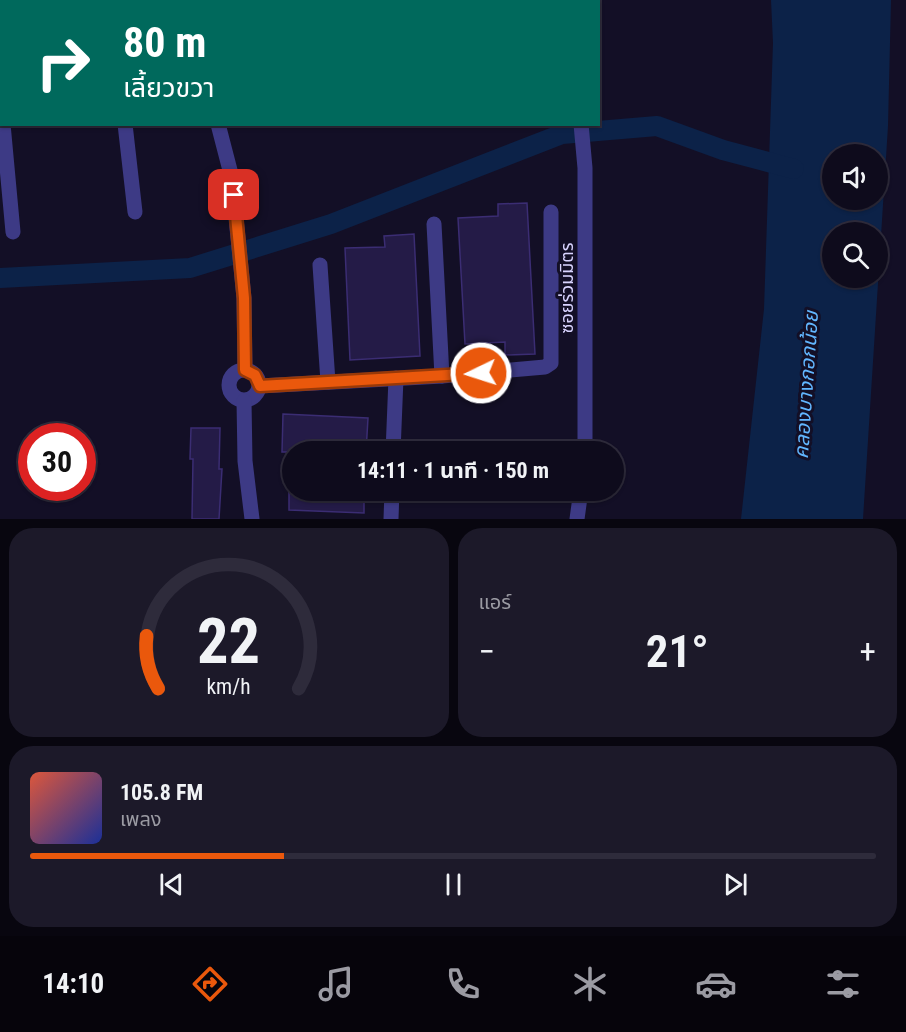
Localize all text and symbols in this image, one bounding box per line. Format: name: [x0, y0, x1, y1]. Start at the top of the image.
text: 80 m: [123, 18, 206, 67]
icon: right: [24, 24, 102, 102]
text: เลี้ยวขวา: [123, 72, 214, 104]
map controls: [822, 144, 888, 288]
button: sound: [822, 144, 888, 210]
pin: [208, 169, 259, 220]
icon: arrive: [217, 178, 250, 211]
button: search: [822, 222, 888, 288]
street label: ซอยร่วมมิตร: [556, 242, 577, 334]
water label: คลองบางกอกน้อย: [789, 308, 823, 460]
position arrow: [449, 341, 513, 405]
speed limit sign: 30: [18, 423, 96, 501]
text: 14:11 · 1 นาที · 150 m: [357, 458, 549, 483]
text: แอร์: [479, 590, 511, 614]
text: 22: [197, 605, 260, 678]
text: 21°: [646, 625, 709, 678]
text: −: [479, 632, 495, 671]
text: +: [860, 632, 876, 671]
text: km/h: [207, 675, 251, 700]
text: 105.8 FM: [120, 780, 203, 805]
text: เพลง: [120, 807, 162, 831]
icon: previous: [155, 868, 188, 901]
icon: pause: [437, 868, 470, 901]
icon: next: [719, 868, 752, 901]
icon: directions: [189, 963, 231, 1005]
icon: music: [315, 963, 357, 1005]
icon: phone: [442, 963, 484, 1005]
icon: climate: [569, 963, 611, 1005]
icon: car: [695, 963, 737, 1005]
icon: filters: [822, 963, 864, 1005]
text: 14:10: [42, 968, 104, 1000]

